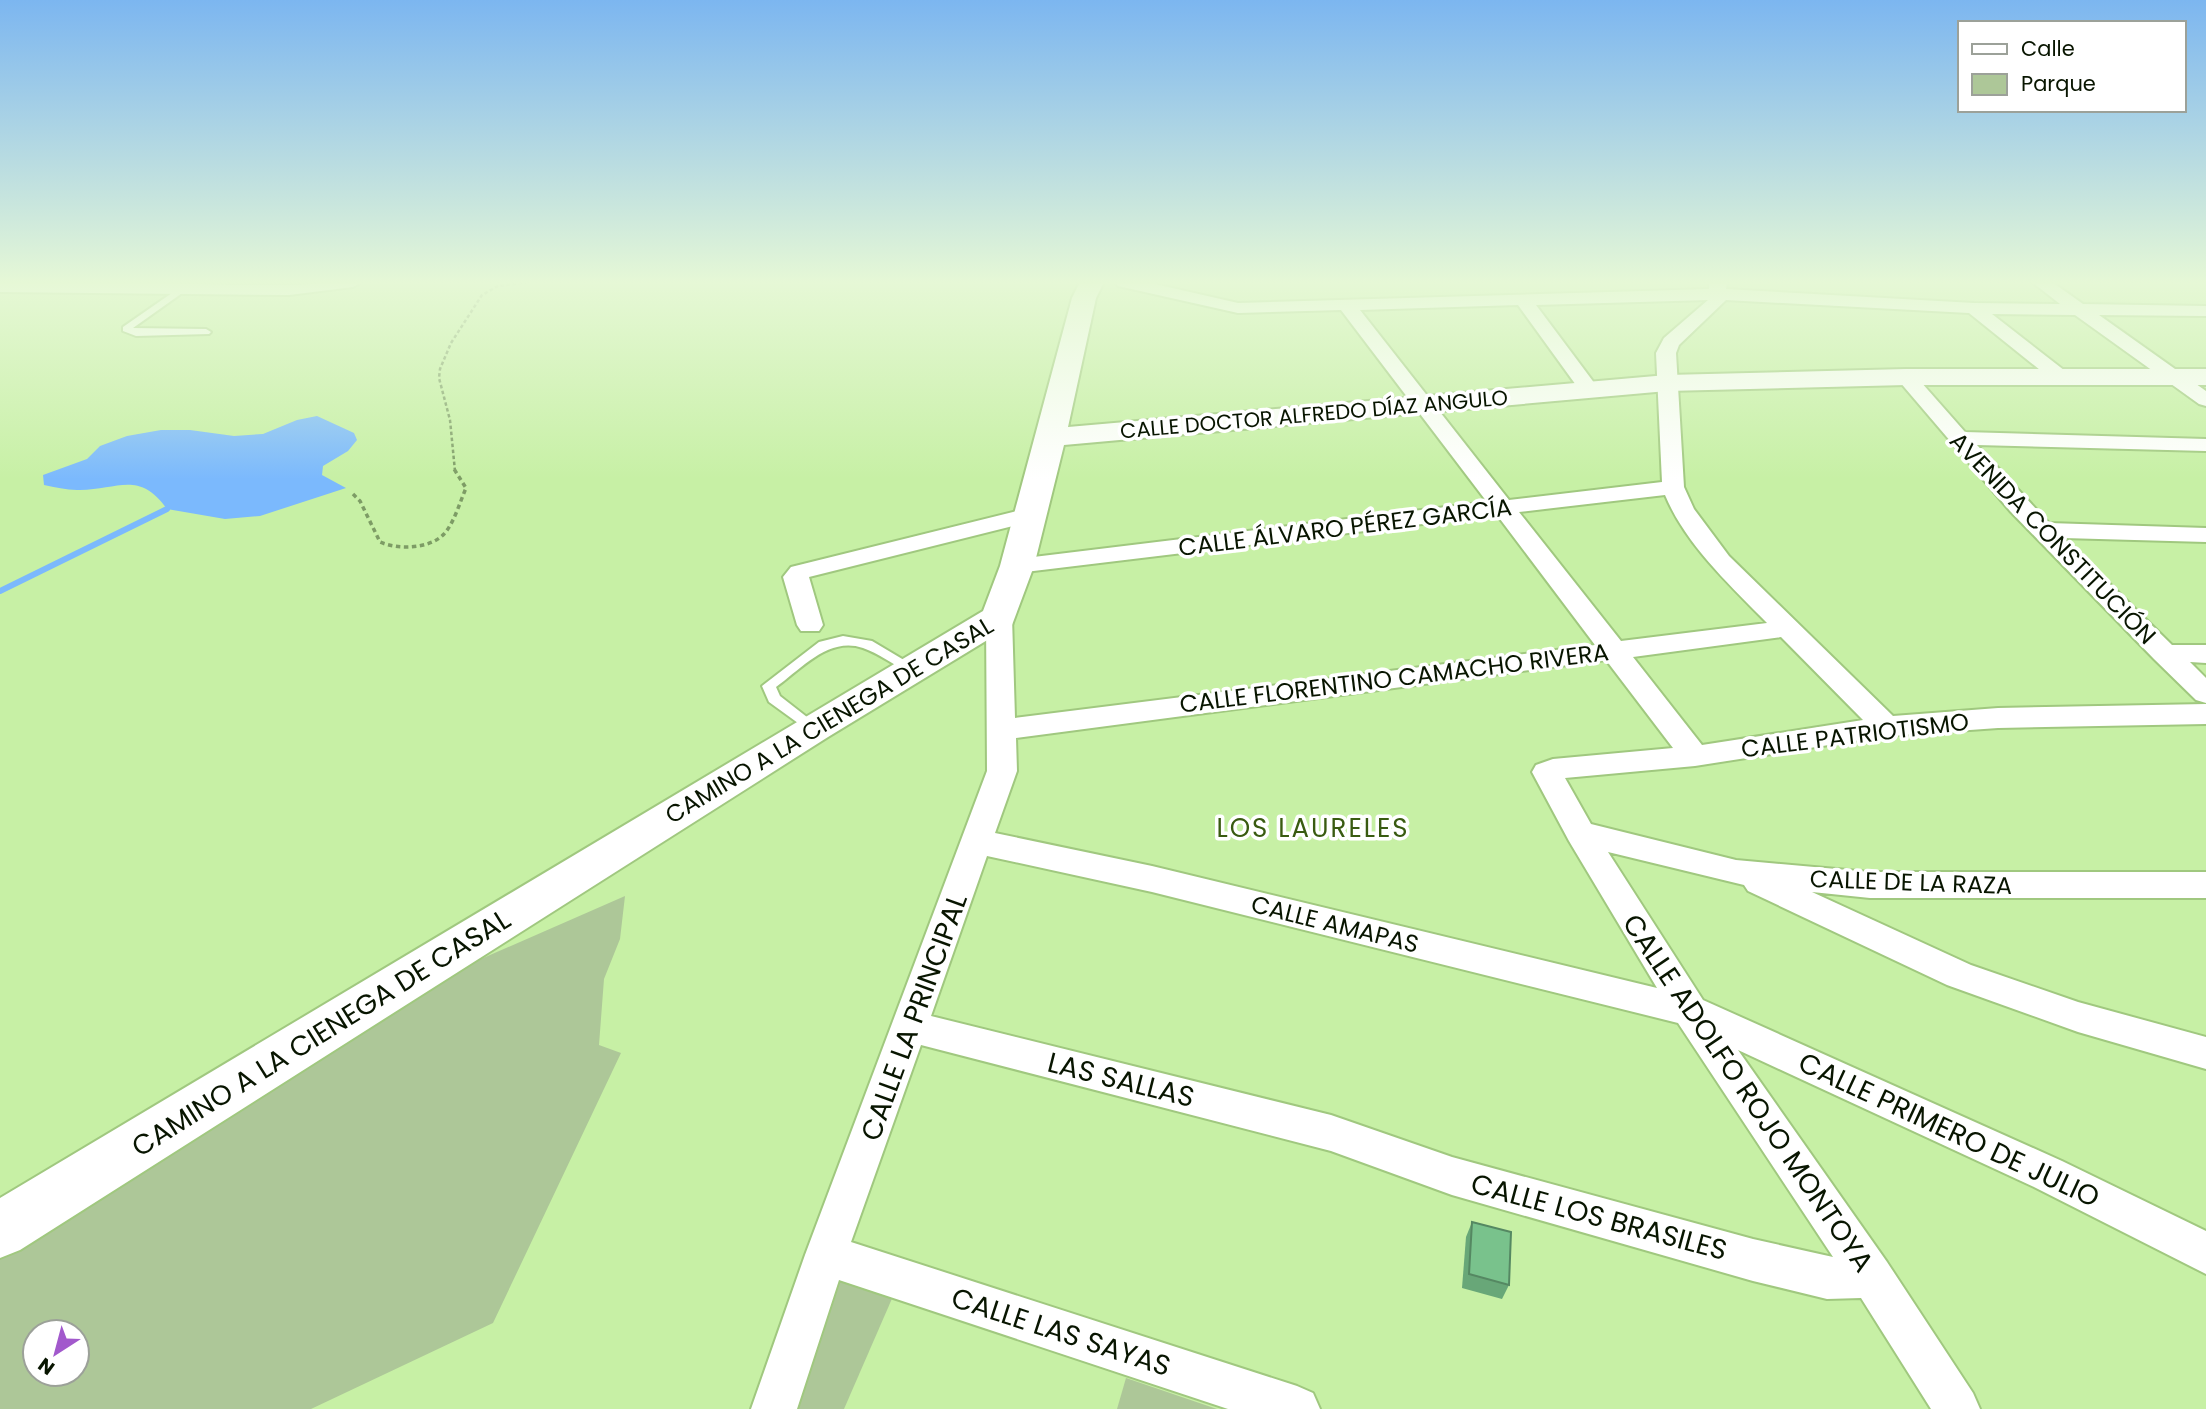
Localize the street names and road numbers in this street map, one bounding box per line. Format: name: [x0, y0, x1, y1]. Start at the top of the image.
street label: CALLE DOCTOR ALFREDO DÍAZ ANGULO: [1119, 383, 1509, 445]
street label: AVENIDA CONSTITUCIÓN: [1943, 425, 2163, 651]
street label: CALLE ÁLVARO PÉREZ GARCÍA: [1176, 490, 1514, 564]
street label: CAMINO A LA CIENEGA DE CASAL: [659, 609, 999, 831]
street label: CALLE FLORENTINO CAMACHO RIVERA: [1178, 635, 1610, 721]
street label: CALLE PATRIOTISMO: [1739, 705, 1971, 765]
street label: CALLE DE LA RAZA: [1809, 862, 2013, 902]
street label: CALLE AMAPAS: [1248, 887, 1422, 961]
street label: CALLE LA PRINCIPAL: [851, 888, 977, 1146]
street label: CAMINO A LA CIENEGA DE CASAL: [124, 900, 518, 1166]
street label: CALLE ADOLFO ROJO MONTOYA: [1613, 906, 1883, 1280]
street label: LAS SALLAS: [1044, 1043, 1198, 1117]
street label: CALLE PRIMERO DE JULIO: [1792, 1043, 2106, 1217]
street label: CALLE LOS BRASILES: [1467, 1164, 1731, 1270]
street label: CALLE LAS SAYAS: [946, 1278, 1176, 1386]

